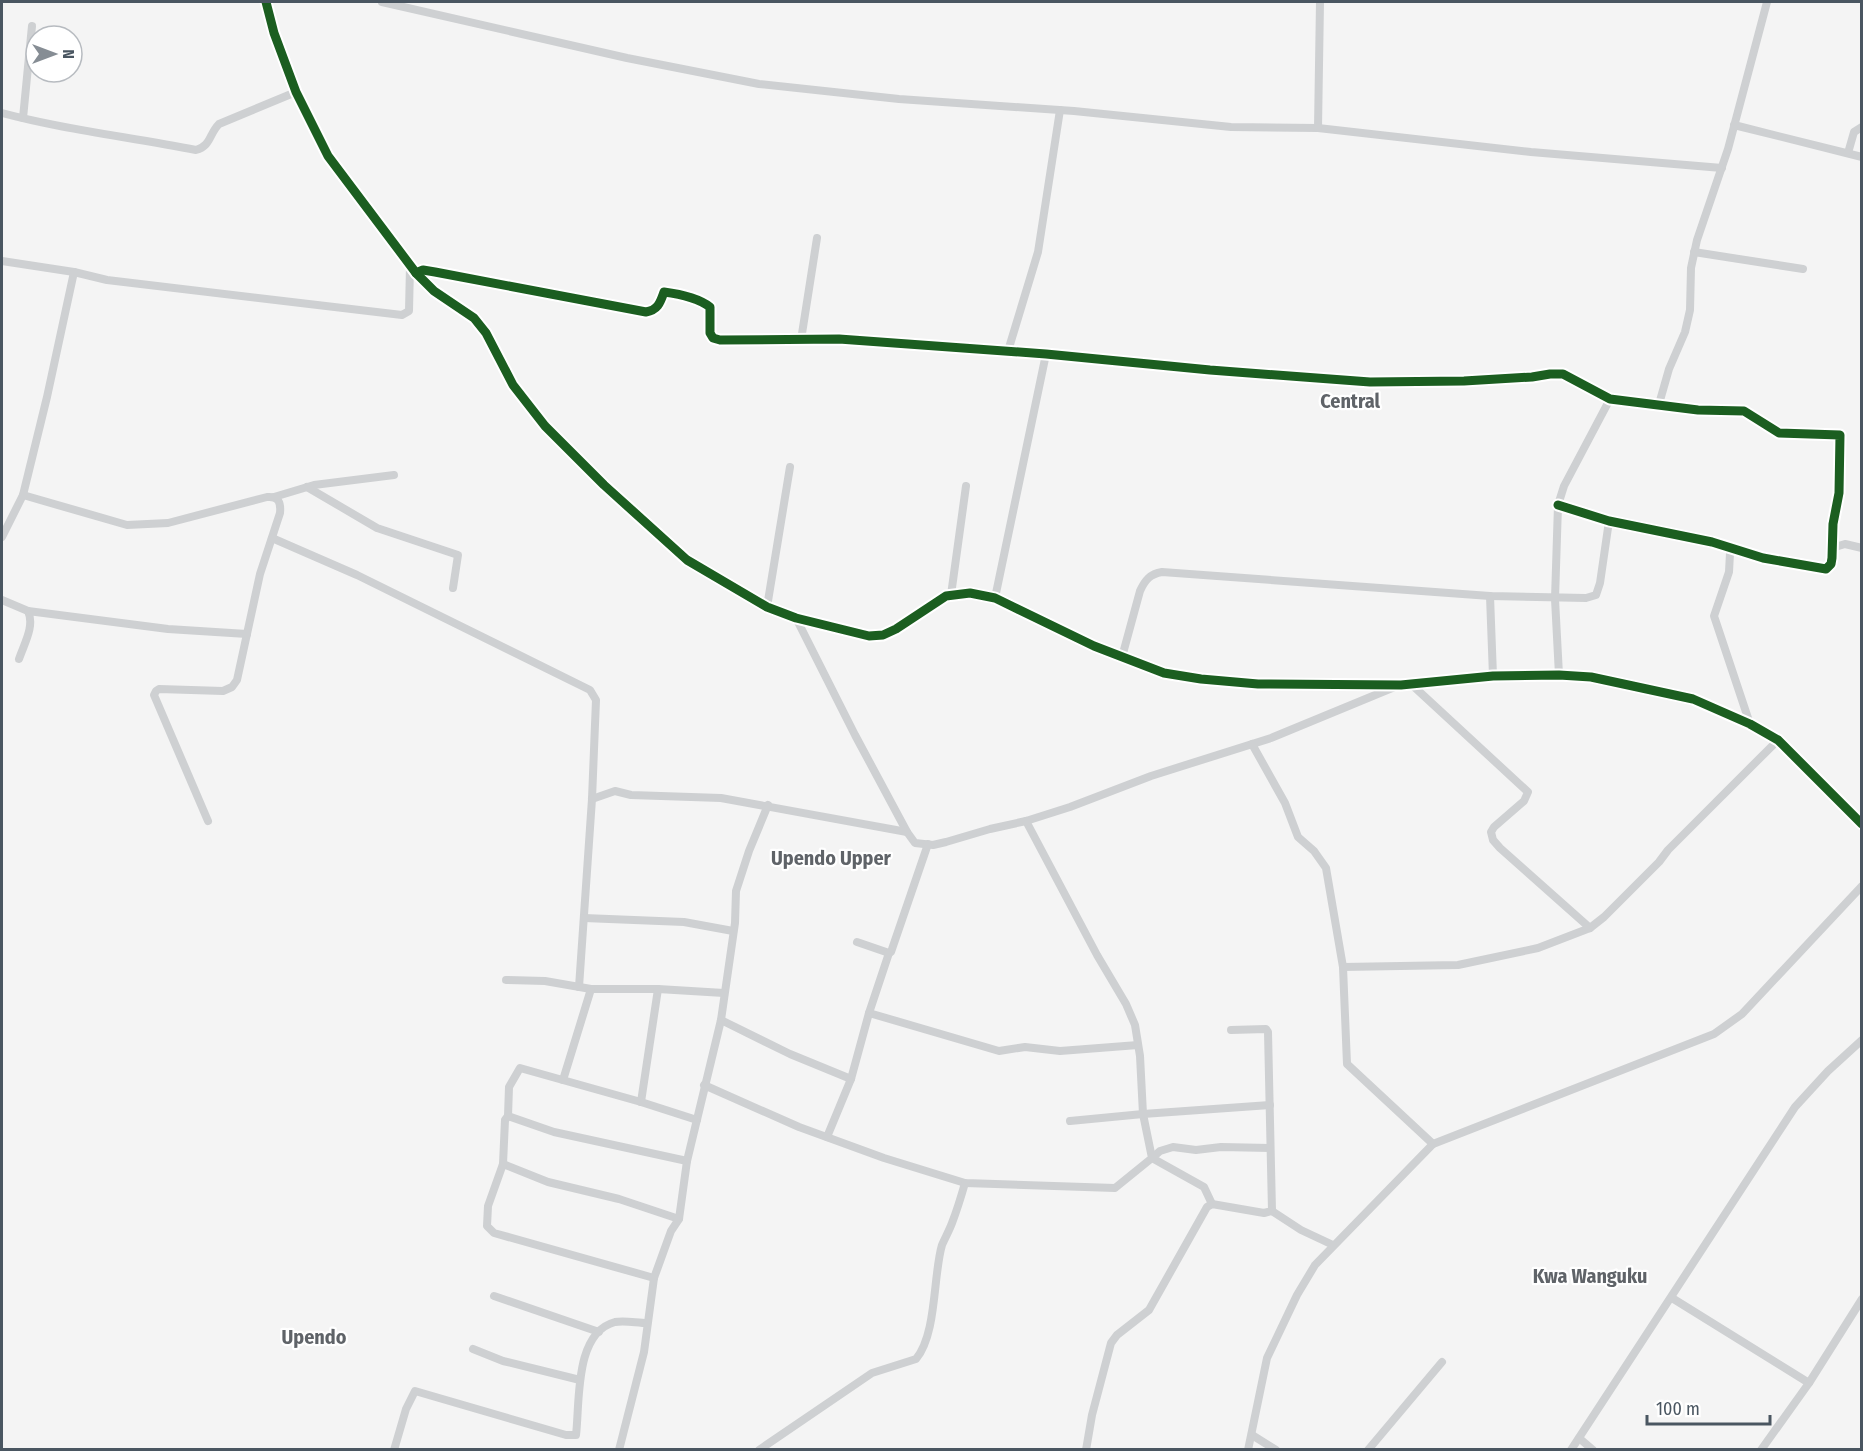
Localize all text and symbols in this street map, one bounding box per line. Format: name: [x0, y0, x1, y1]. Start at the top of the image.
north arrow: [24, 24, 84, 84]
text: N: [59, 49, 78, 59]
district label: Central: [1320, 389, 1380, 413]
district label: Upendo Upper: [771, 846, 892, 870]
district label: Kwa Wanguku: [1533, 1264, 1647, 1288]
district label: Upendo: [282, 1325, 347, 1349]
scale bar: [1647, 1388, 1770, 1426]
text: 100 m: [1656, 1398, 1700, 1420]

